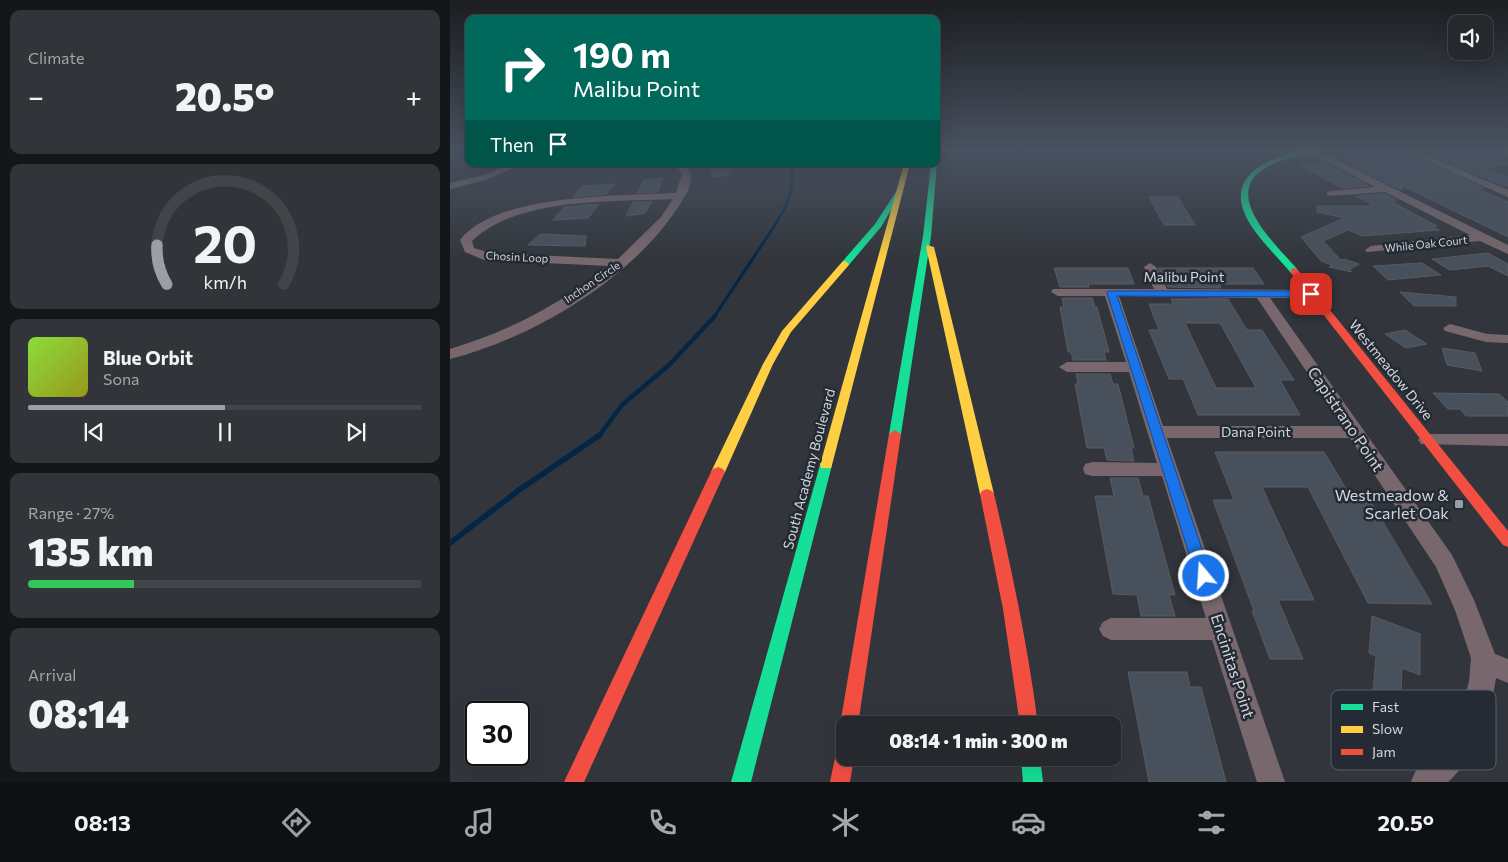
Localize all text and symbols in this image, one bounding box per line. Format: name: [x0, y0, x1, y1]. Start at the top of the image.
map controls: [1448, 15, 1493, 60]
button: sound: [1448, 15, 1493, 60]
text: 190 m: [573, 32, 671, 75]
icon: right: [490, 35, 555, 100]
text: Climate: [28, 48, 84, 67]
text: 20.5°: [175, 72, 275, 119]
text: Malibu Point: [573, 75, 700, 102]
text: −: [28, 79, 44, 113]
text: +: [406, 79, 422, 113]
icon: arrive: [544, 130, 572, 158]
text: Then: [490, 133, 534, 156]
text: 20: [193, 210, 257, 274]
street label: While Oak Court: [1384, 233, 1468, 254]
street label: Chosin Loop: [485, 248, 549, 265]
street label: Inchon Circle: [561, 258, 622, 305]
street label: Malibu Point: [1144, 268, 1225, 285]
text: km/h: [203, 271, 247, 293]
pin: [1290, 273, 1332, 315]
icon: arrive: [1297, 280, 1325, 308]
street label: Westmeadow Drive: [1346, 316, 1437, 423]
text: Blue Orbit: [103, 346, 193, 369]
street label: Capistrano Point: [1304, 363, 1389, 475]
text: Sona: [103, 369, 139, 388]
street label: South Academy Boulevard: [779, 387, 838, 551]
icon: previous: [80, 418, 108, 446]
icon: pause: [211, 418, 239, 446]
icon: next: [342, 418, 370, 446]
street label: Dana Point: [1221, 423, 1291, 440]
place label: Westmeadow & Scarlet Oak: [1335, 485, 1449, 522]
marker: Westmeadow & Scarlet Oak: [1453, 498, 1465, 510]
text: Range · 27%: [28, 503, 114, 522]
text: 135 km: [28, 527, 153, 574]
position arrow: [1177, 549, 1229, 601]
street label: Encinitas Point: [1208, 611, 1259, 721]
text: Arrival: [28, 665, 76, 684]
text: 08:14: [28, 689, 129, 736]
legend: [1331, 690, 1496, 770]
text: Fast: [1372, 698, 1399, 715]
speed limit sign: 30: [465, 701, 530, 766]
text: Slow: [1372, 720, 1403, 737]
text: 08:14 · 1 min · 300 m: [889, 729, 1068, 752]
text: Jam: [1372, 743, 1396, 760]
icon: directions: [279, 805, 314, 840]
icon: music: [462, 805, 497, 840]
icon: phone: [645, 805, 680, 840]
icon: climate: [828, 805, 863, 840]
icon: car: [1011, 805, 1046, 840]
icon: filters: [1194, 805, 1229, 840]
text: 08:13: [74, 809, 131, 836]
text: 20.5°: [1377, 809, 1434, 836]

